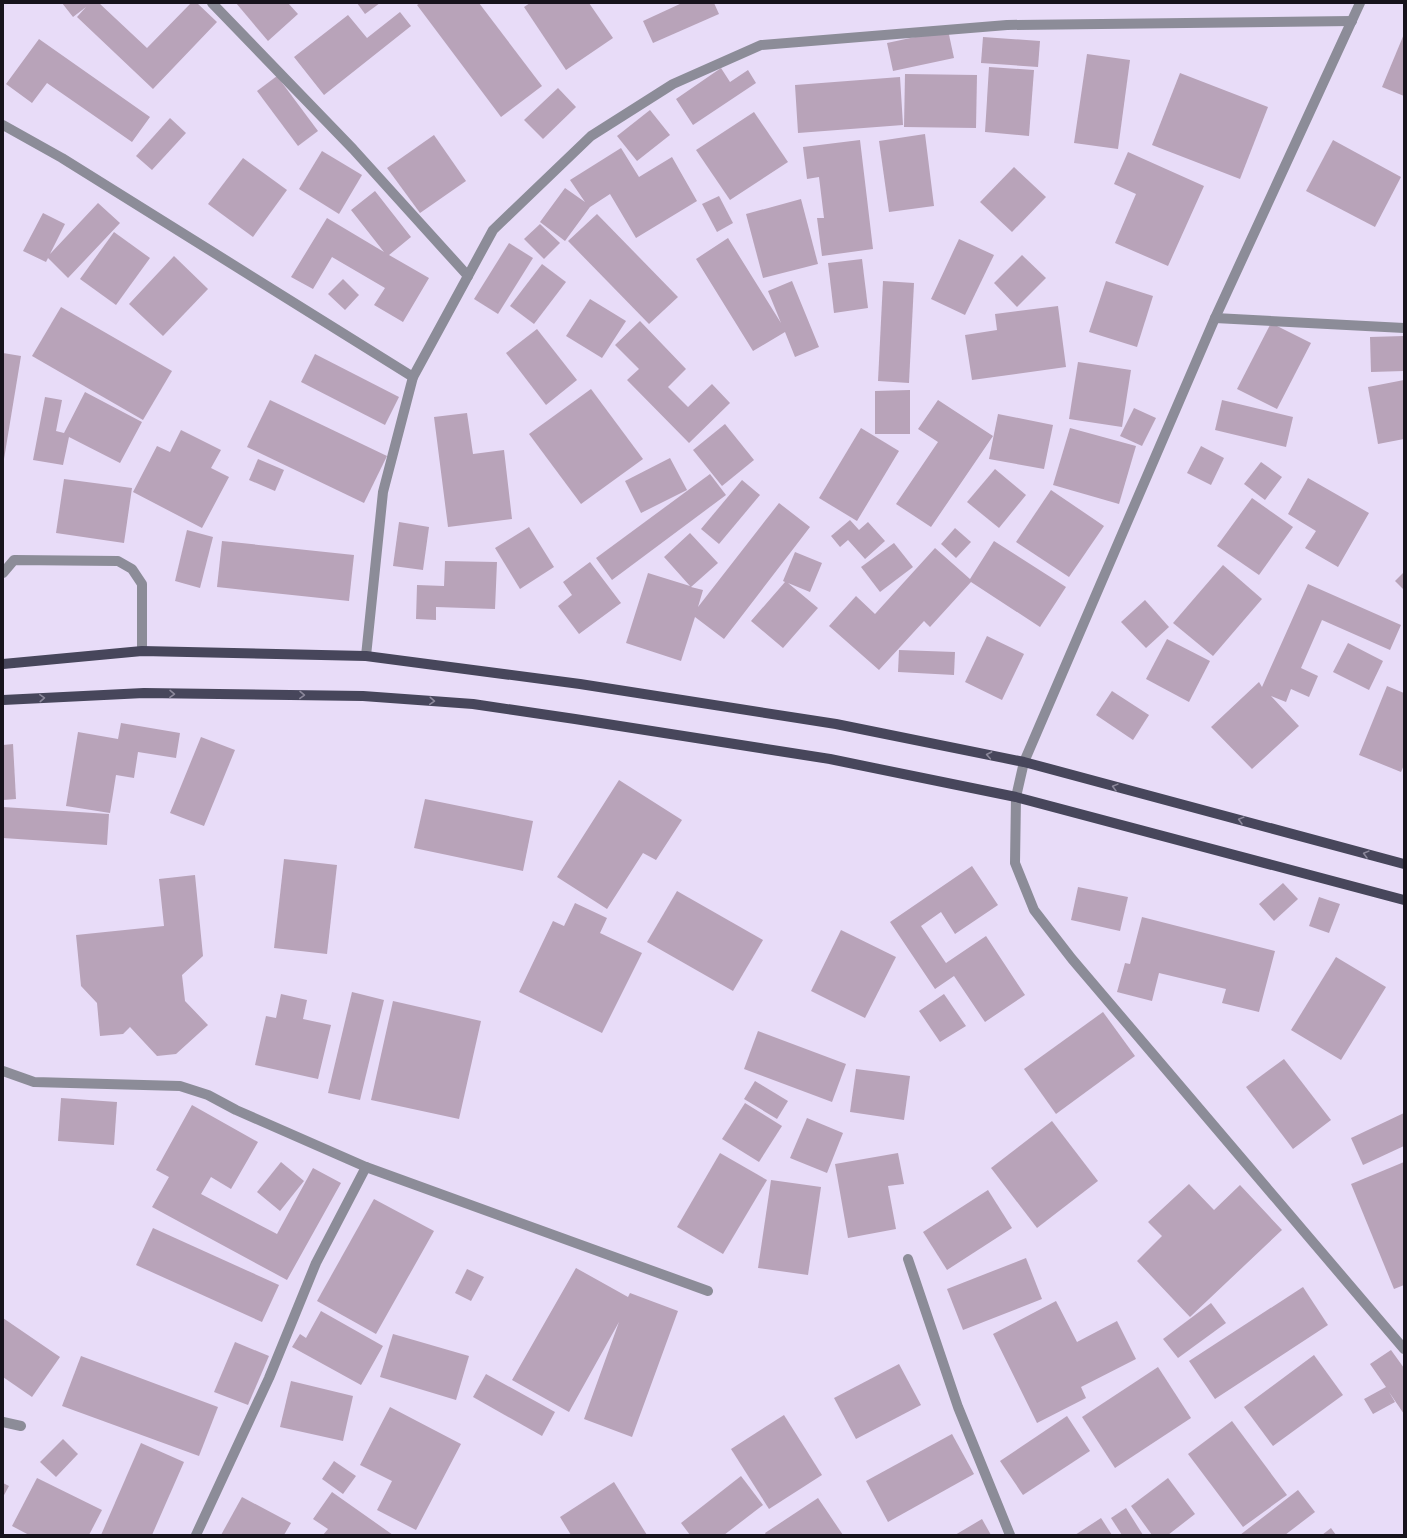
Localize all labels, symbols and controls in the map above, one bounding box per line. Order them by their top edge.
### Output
one-way arrow [169,689,175,698]
one-way arrow [299,691,305,700]
one-way arrow [39,694,45,703]
one-way arrow [429,697,435,706]
one-way arrow [986,752,992,760]
one-way arrow [1112,783,1118,791]
one-way arrow [1238,816,1245,825]
one-way arrow [1363,850,1370,859]

